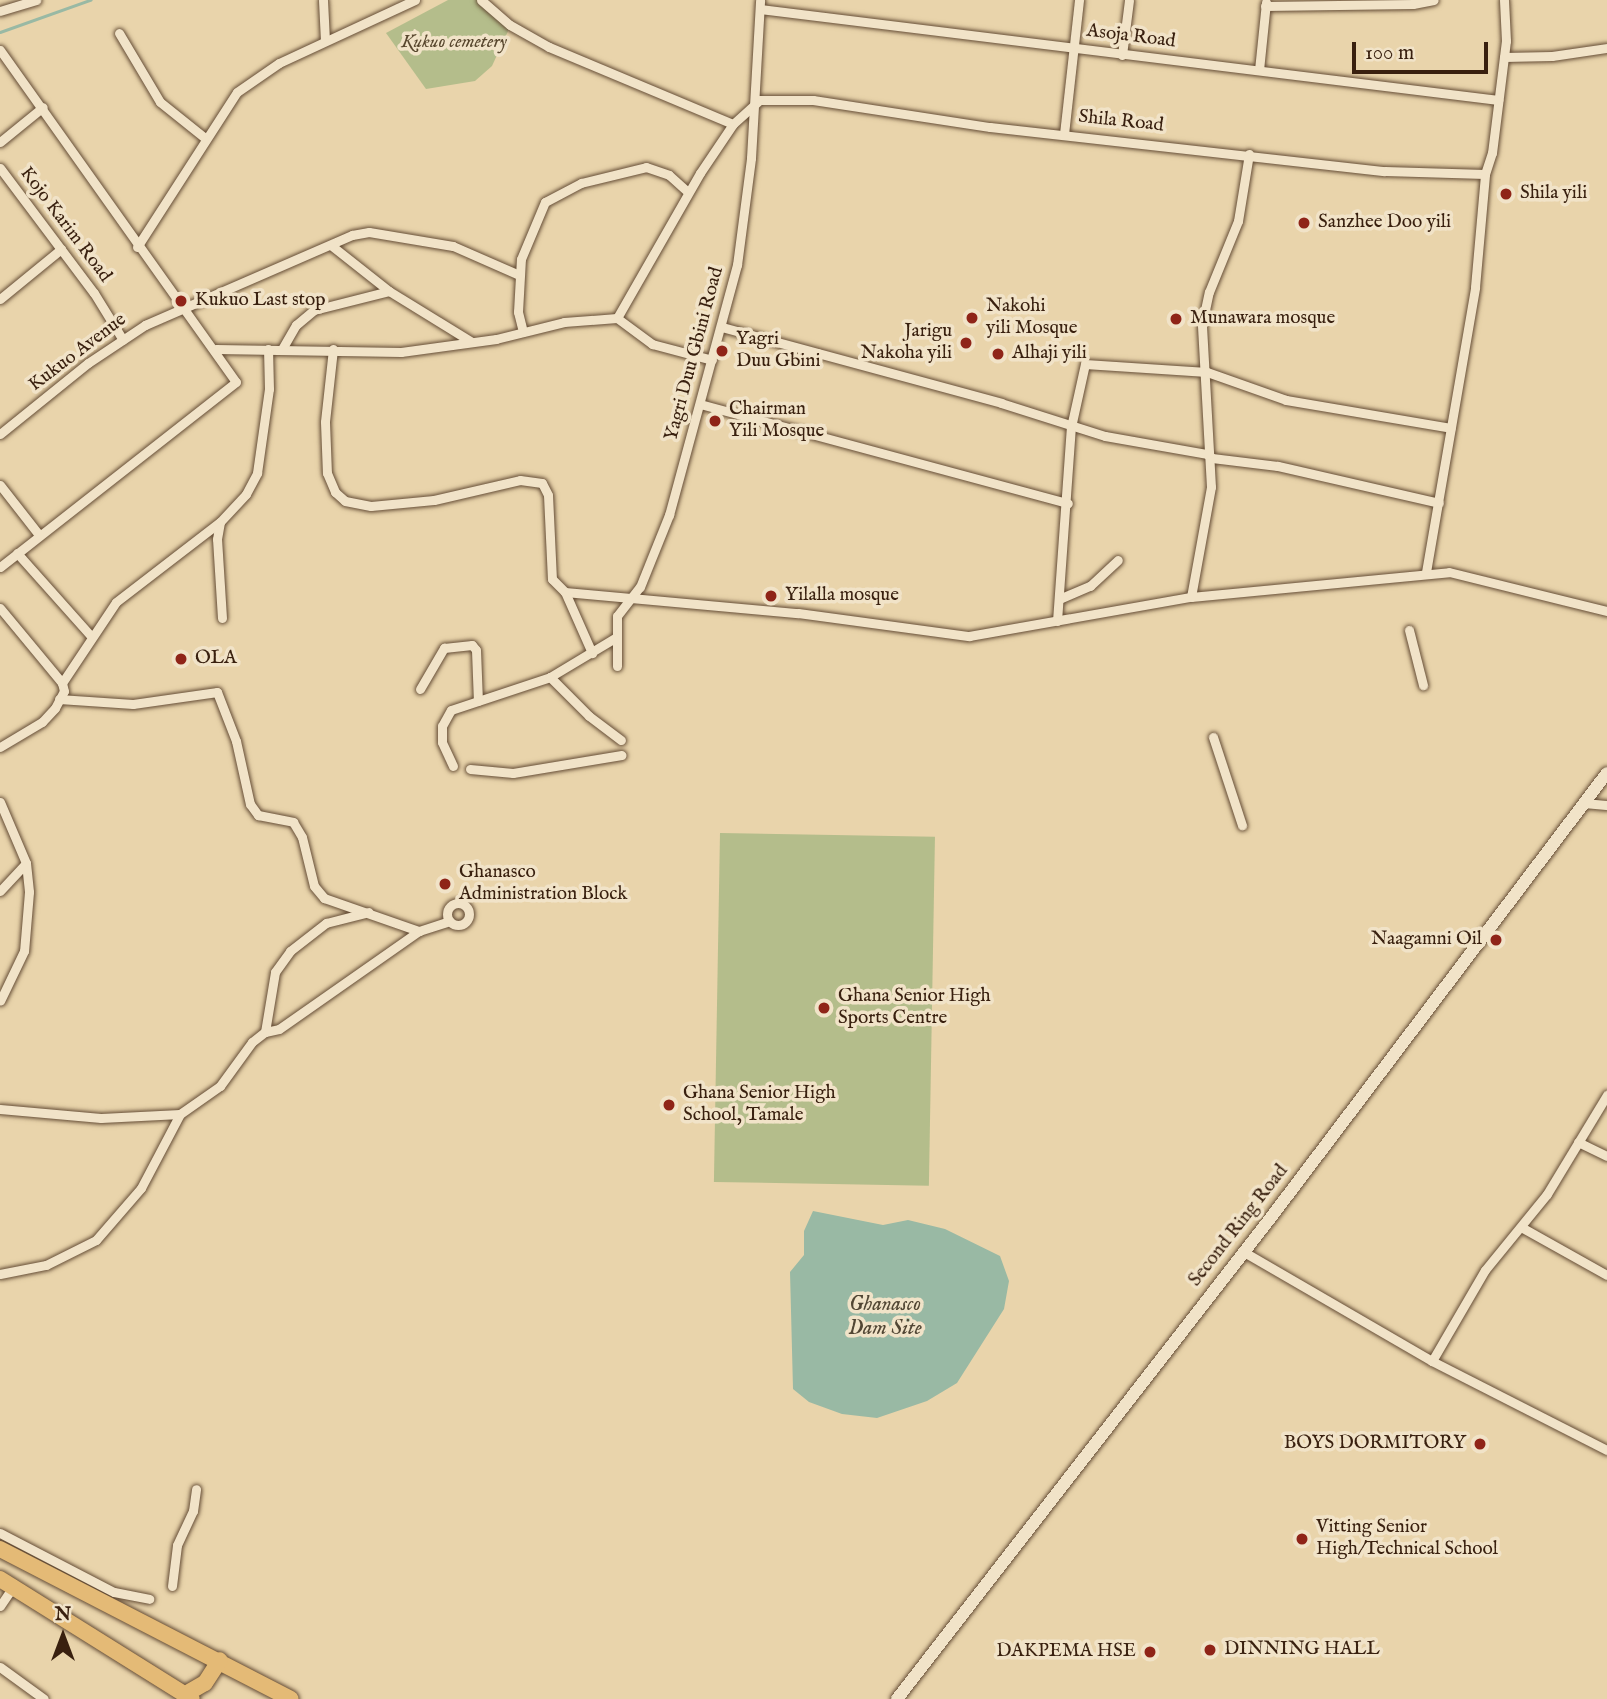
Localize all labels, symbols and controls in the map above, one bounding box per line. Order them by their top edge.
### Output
street label: Asoja Road [1085,20,1177,54]
scale bar [1355,28,1492,72]
park label: Kukuo cemetery [401,32,507,54]
text: 100 m [1365,40,1414,67]
street label: Shila Road [1077,106,1165,138]
street label: Kojo Karim Road [14,163,116,287]
place label: Shila yili [1520,183,1587,205]
marker: Shila yili [1498,186,1514,202]
place label: Sanzhee Doo yili [1318,212,1451,234]
marker: Sanzhee Doo yili [1296,215,1312,231]
street label: Yagri Duu Gbini Road [661,265,729,443]
place label: Kukuo Last stop [195,290,326,312]
marker: Kukuo Last stop [173,293,189,309]
place label: Nakohi yili Mosque [986,296,1077,340]
place label: Munawara mosque [1190,308,1335,330]
street label: Kukuo Avenue [25,309,131,397]
marker: Nakohi yili Mosque [964,310,980,326]
marker: Munawara mosque [1168,311,1184,327]
place label: Jarigu Nakoha yili [861,321,952,365]
place label: Yagri Duu Gbini [736,329,821,373]
marker: Jarigu Nakoha yili [958,335,974,351]
marker: Yagri Duu Gbini [714,343,730,359]
place label: Alhaji yili [1012,343,1087,365]
marker: Alhaji yili [990,346,1006,362]
place label: Chairman Yili Mosque [729,399,824,443]
marker: Chairman Yili Mosque [707,413,723,429]
place label: Yilalla mosque [785,585,899,607]
marker: Yilalla mosque [763,588,779,604]
place label: OLA [195,648,237,670]
marker: OLA [173,651,189,667]
place label: Ghanasco Administration Block [459,862,628,906]
marker: Ghanasco Administration Block [437,876,453,892]
place label: Naagamni Oil [1371,929,1482,951]
marker: Naagamni Oil [1488,932,1504,948]
place label: Ghana Senior High Sports Centre [838,986,991,1030]
marker: Ghana Senior High Sports Centre [816,1000,832,1016]
place label: Ghana Senior High School, Tamale [683,1083,836,1127]
marker: Ghana Senior High School, Tamale [661,1097,677,1113]
street label: Second Ring Road [1184,1161,1294,1291]
water label: Ghanasco Dam Site [848,1292,922,1342]
place label: BOYS DORMITORY [1284,1433,1466,1455]
marker: BOYS DORMITORY [1472,1436,1488,1452]
place label: Vitting Senior High/Technical School [1316,1517,1498,1561]
marker: Vitting Senior High/Technical School [1294,1531,1310,1547]
north arrow [28,1601,98,1671]
text: N [55,1603,71,1627]
place label: DINNING HALL [1224,1639,1380,1661]
place label: DAKPEMA HSE [996,1641,1136,1663]
marker: DINNING HALL [1202,1642,1218,1658]
marker: DAKPEMA HSE [1142,1644,1158,1660]

